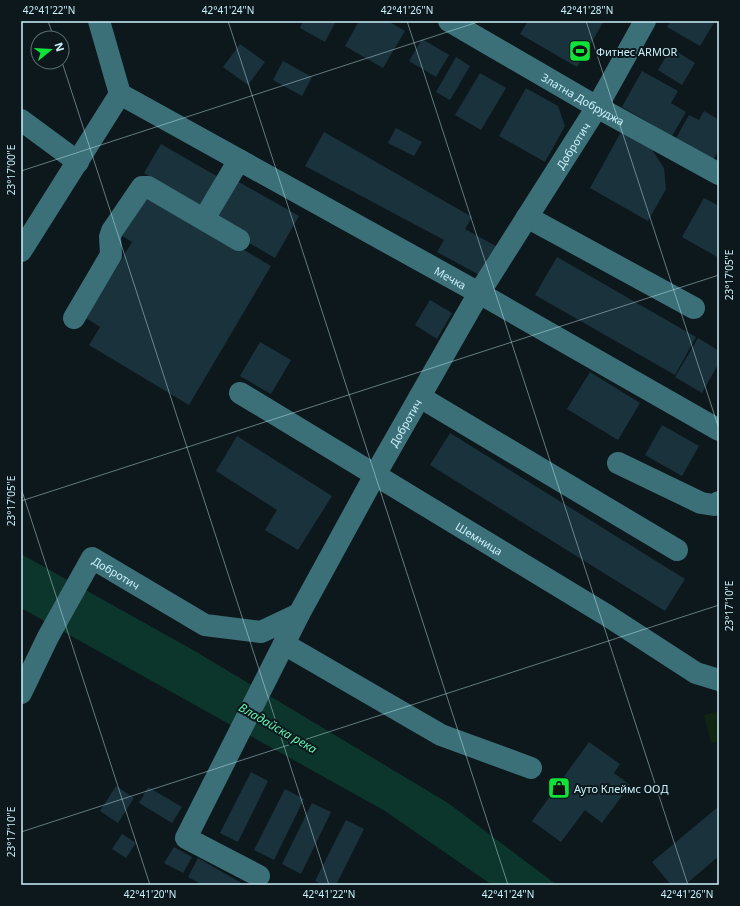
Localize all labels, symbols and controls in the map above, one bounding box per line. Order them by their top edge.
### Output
text: 42°41'22"N [23,3,75,17]
text: 42°41'24"N [202,3,254,17]
text: 42°41'26"N [381,3,433,17]
text: 42°41'28"N [561,3,613,17]
north arrow [30,30,70,70]
sports icon: Фитнес ARMOR [567,38,593,64]
text: N [51,40,69,53]
place label: Фитнес ARMOR [596,44,677,59]
street label: Златна Добруджа [539,69,627,128]
street label: Добротич [552,119,593,172]
text: 23°17'00"E [4,145,18,195]
text: 23°17'05"E [722,250,736,300]
street label: Мечка [432,262,469,292]
street label: Добротич [385,396,425,449]
text: 23°17'05"E [4,476,18,526]
street label: Шемница [453,518,506,558]
street label: Добротич [90,553,143,592]
text: 23°17'10"E [722,581,736,631]
water label: Владайска река [236,699,320,757]
shop icon: Ауто Клеймс ООД [546,775,572,801]
place label: Ауто Клеймс ООД [574,781,668,796]
text: 23°17'10"E [4,807,18,857]
text: 42°41'20"N [124,887,176,901]
text: 42°41'22"N [303,887,355,901]
text: 42°41'24"N [482,887,534,901]
text: 42°41'26"N [661,887,713,901]

